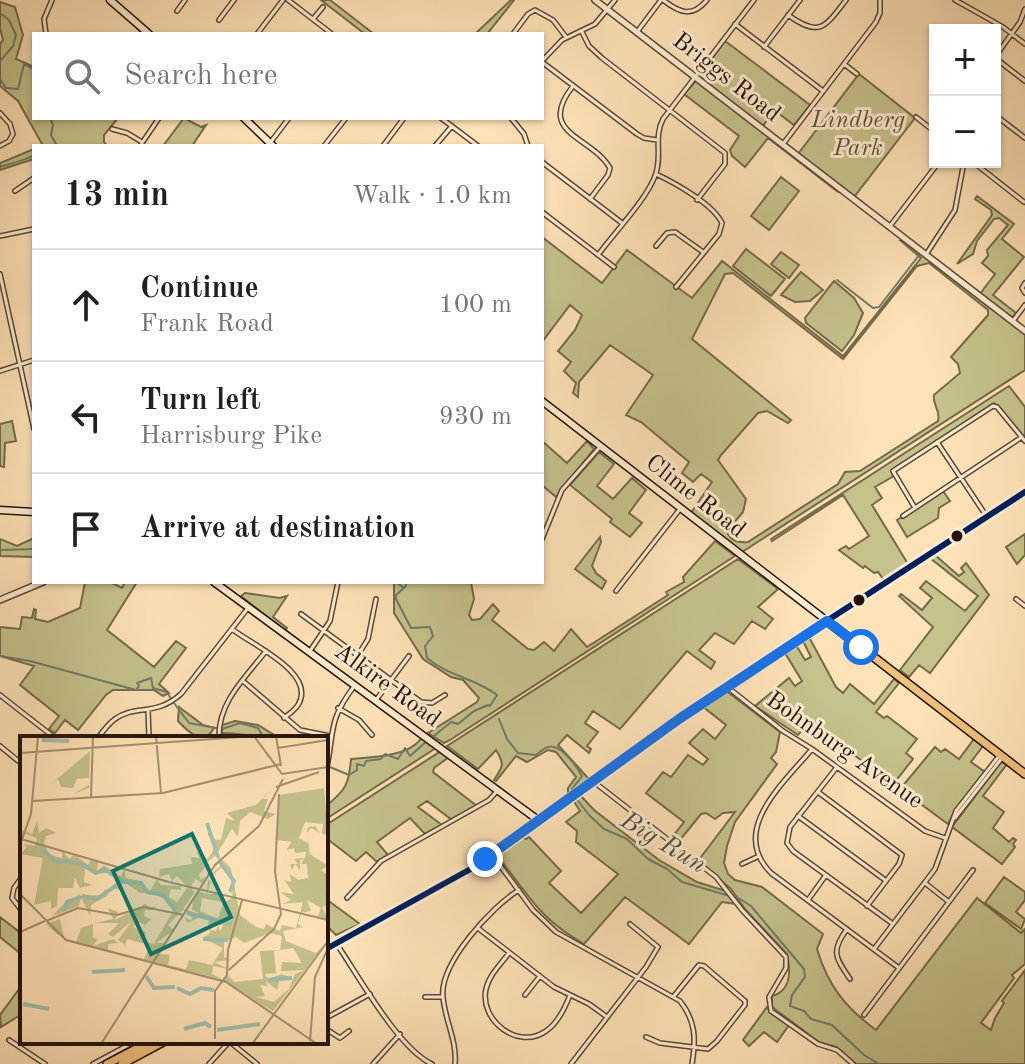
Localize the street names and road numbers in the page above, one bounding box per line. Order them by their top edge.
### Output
street label: Briggs Road [668,29,784,127]
street label: Clime Road [641,451,749,543]
street label: Alkire Road [329,640,445,732]
street label: Bohnburg Avenue [761,688,927,814]

